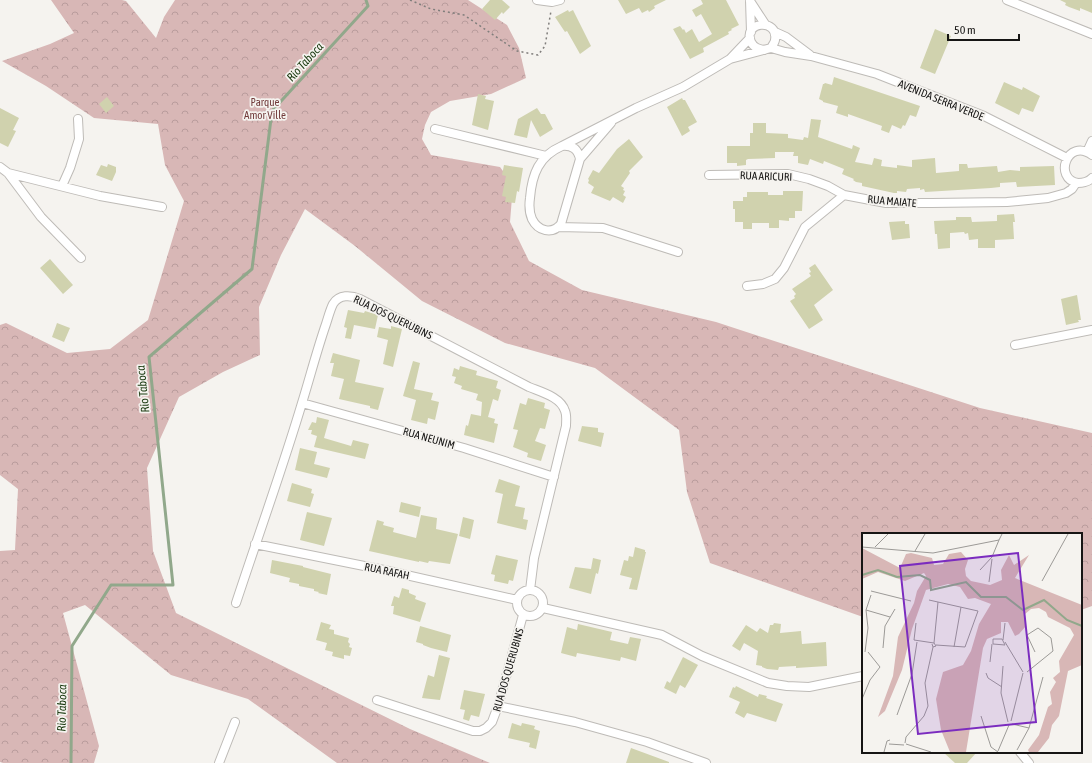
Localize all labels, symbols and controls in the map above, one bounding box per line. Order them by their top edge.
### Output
scale bar [948,16,1019,42]
text: 50 m [954,23,976,37]
water label: Rio Taboca [284,39,326,84]
street label: AVENIDA SERRA VERDE [896,77,986,123]
park label: Parque Amor Ville [244,96,286,121]
street label: RUA ARICURI [740,169,792,183]
street label: RUA MAIATE [867,193,917,209]
street label: RUA DOS QUERUBINS [352,293,435,341]
water label: Rio Taboca [134,364,152,413]
street label: RUA NEUNIM [402,425,456,451]
inset map [862,533,1082,753]
street label: RUA RAFAH [363,560,411,582]
street label: RUA DOS QUERUBINS [490,627,526,713]
water label: Rio Taboca [55,684,69,732]

